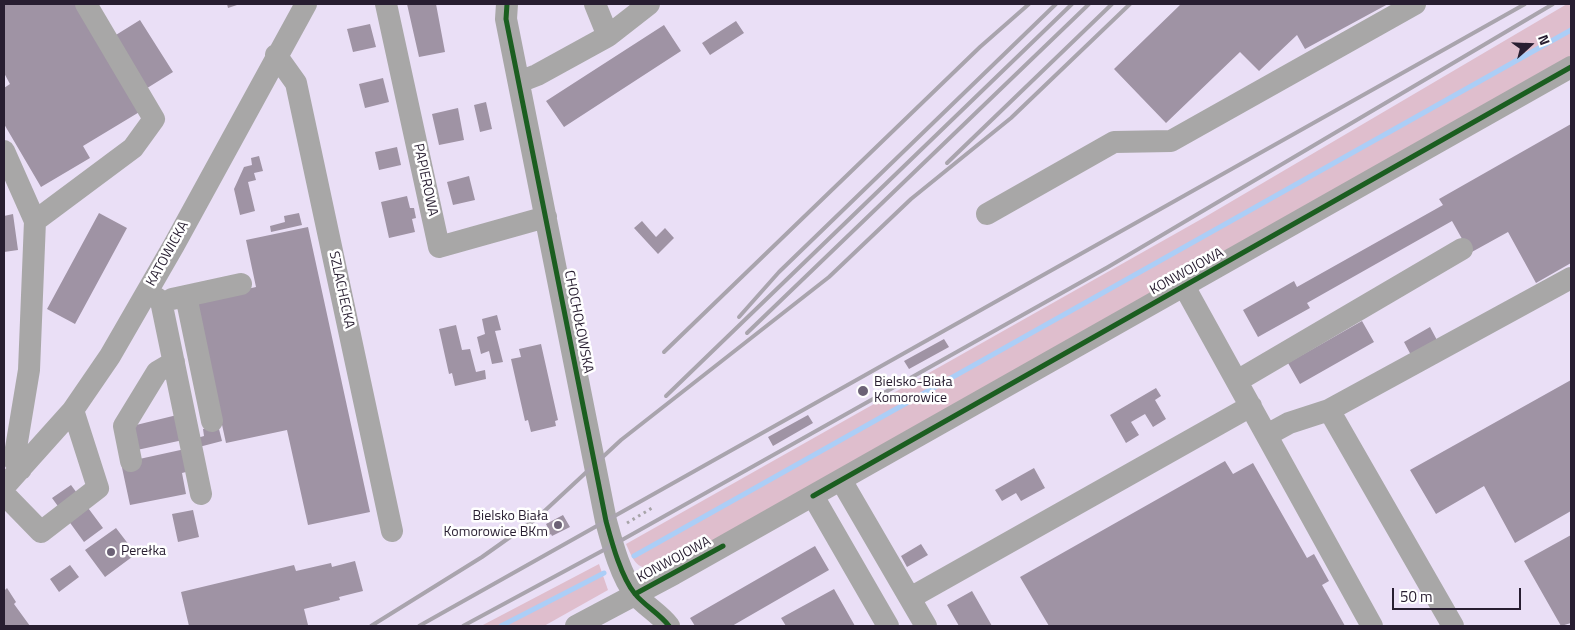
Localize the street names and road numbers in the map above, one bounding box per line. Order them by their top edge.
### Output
street label: PAPIEROWA [409,142,441,218]
street label: KATOWICKA [143,219,193,289]
street label: KONWOJOWA [1147,245,1227,299]
street label: SZLACHECKA [325,250,357,330]
street label: CHOCHOŁOWSKA [560,269,596,375]
street label: KONWOJOWA [634,533,714,587]

